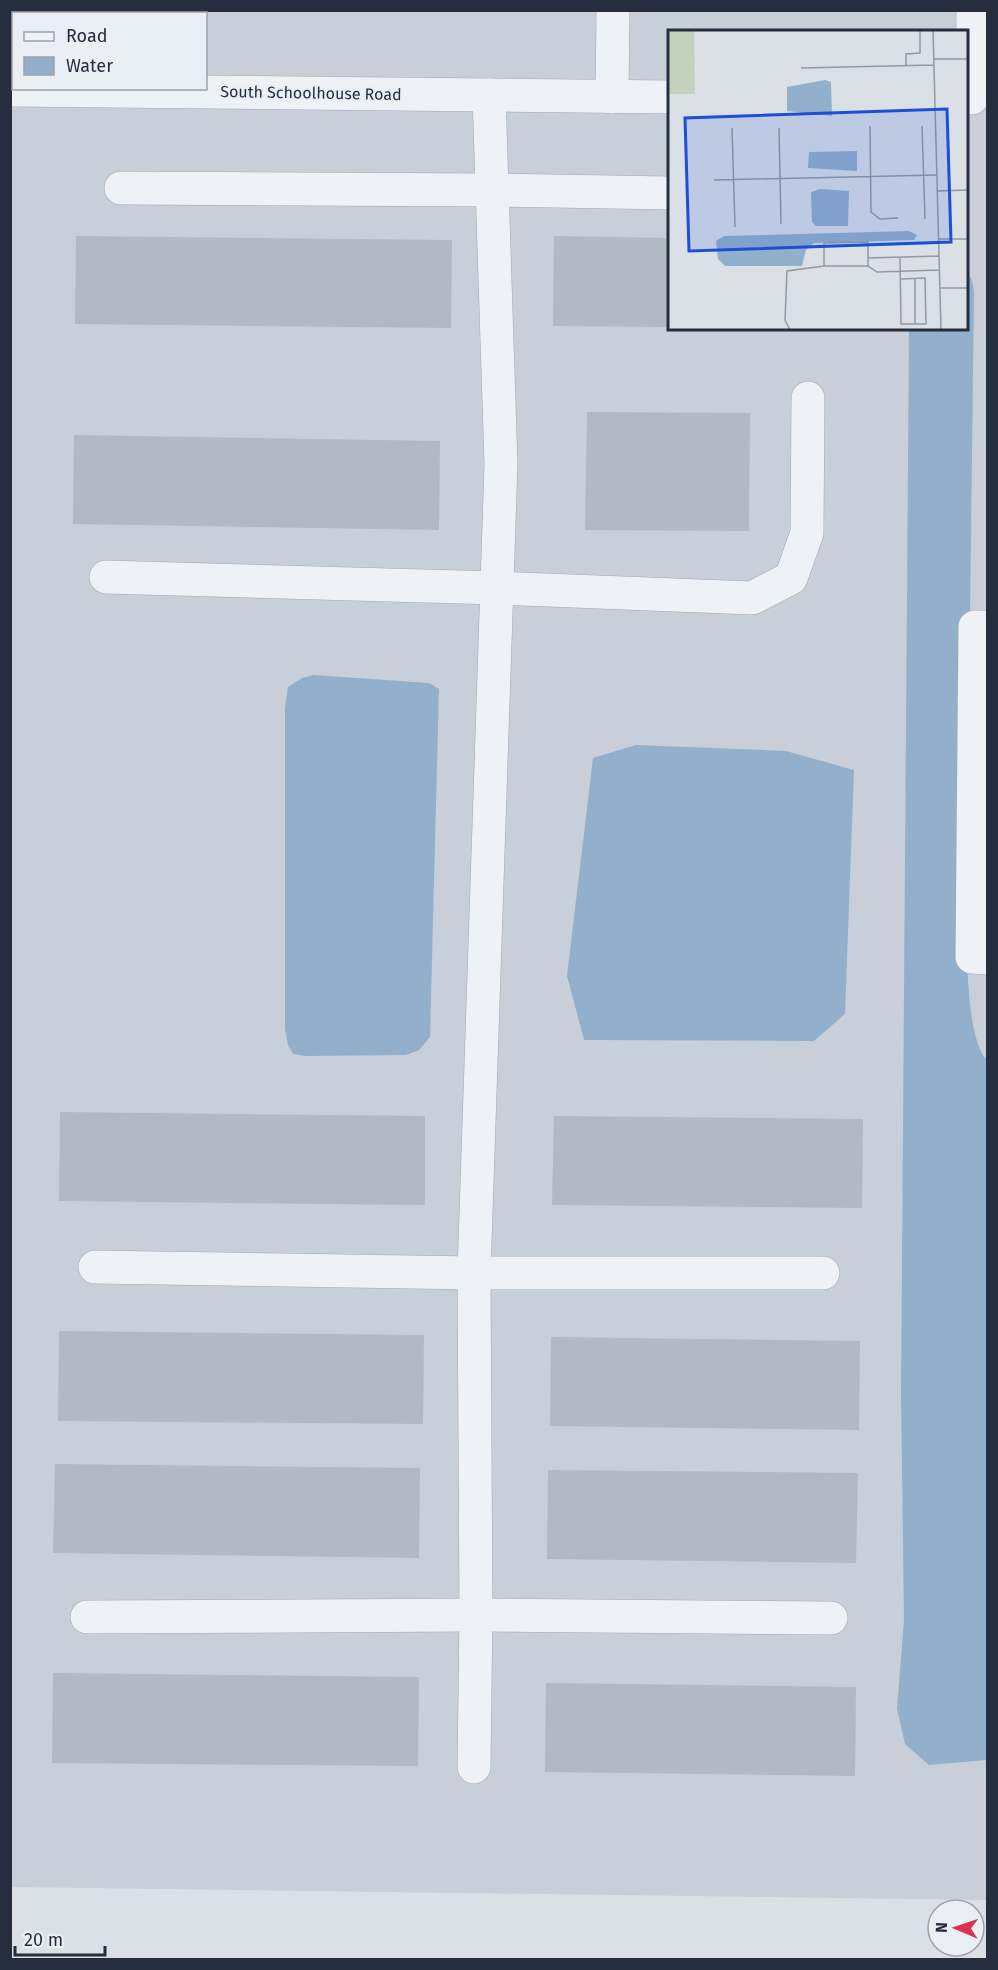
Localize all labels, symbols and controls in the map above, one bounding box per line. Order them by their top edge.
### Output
legend [12,12,207,90]
text: Road [66,25,108,47]
inset map [668,30,968,330]
text: Water [66,55,113,77]
street label: South Schoolhouse Road [220,82,402,104]
north arrow [926,1898,986,1958]
scale bar [15,1919,105,1957]
text: N [932,1922,951,1933]
text: 20 m [24,1929,63,1951]

